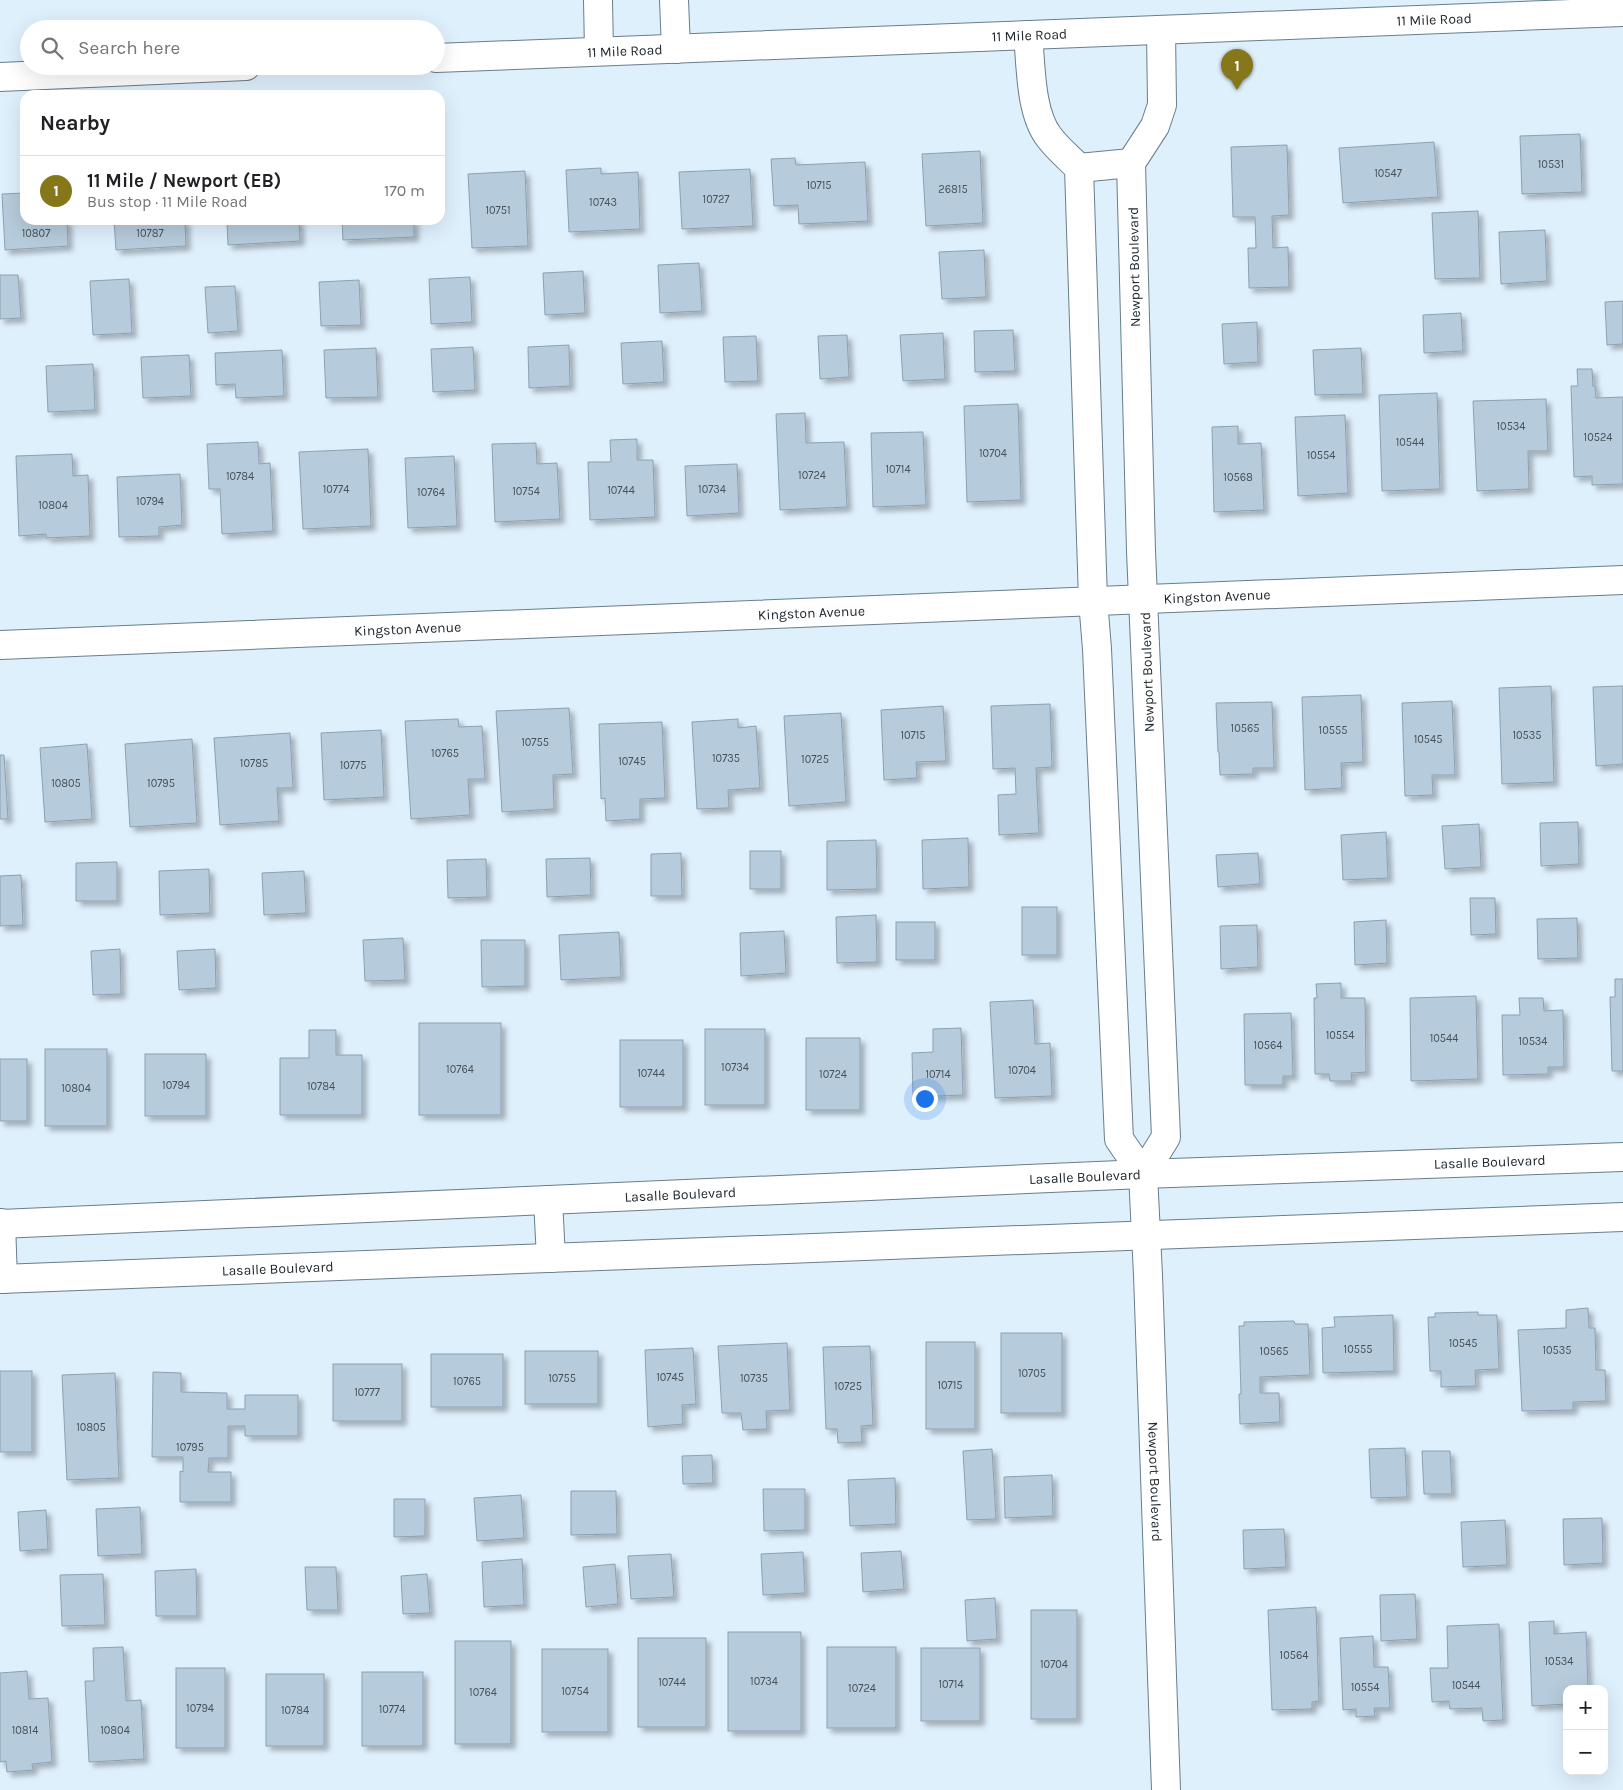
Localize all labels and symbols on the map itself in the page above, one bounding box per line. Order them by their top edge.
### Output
street label: 11 Mile Road [1396,10,1472,30]
street label: 11 Mile Road [992,26,1068,45]
street label: 11 Mile Road [587,41,663,61]
pin: 1 [1221,49,1253,90]
house number: 10531 [1538,158,1564,171]
house number: 10547 [1374,167,1402,180]
house number: 10715 [806,179,832,192]
house number: 26815 [938,183,968,196]
house number: 10727 [703,193,729,206]
house number: 10743 [589,196,617,209]
house number: 10751 [485,204,511,217]
street label: Newport Boulevard [1125,207,1144,327]
house number: 10807 [22,227,50,240]
house number: 10787 [136,227,164,240]
house number: 10534 [1496,420,1526,433]
house number: 10524 [1584,431,1612,444]
house number: 10544 [1396,436,1424,449]
house number: 10704 [979,447,1007,460]
house number: 10554 [1307,449,1335,462]
house number: 10714 [885,463,911,476]
house number: 10724 [798,469,826,482]
house number: 10784 [226,470,254,483]
house number: 10568 [1223,471,1253,484]
house number: 10774 [323,483,349,496]
house number: 10734 [698,483,726,496]
house number: 10744 [607,484,635,497]
house number: 10754 [512,485,540,498]
house number: 10764 [417,486,445,499]
house number: 10794 [136,495,164,508]
house number: 10804 [38,499,68,512]
street label: Kingston Avenue [1163,586,1271,607]
street label: Kingston Avenue [757,602,865,624]
street label: Newport Boulevard [1137,612,1158,732]
street label: Kingston Avenue [354,619,462,640]
house number: 10565 [1231,722,1259,735]
house number: 10555 [1319,724,1347,737]
house number: 10715 [900,729,926,742]
house number: 10535 [1512,729,1542,742]
house number: 10545 [1414,733,1442,746]
house number: 10755 [521,736,549,749]
house number: 10765 [431,747,459,760]
house number: 10735 [712,752,740,765]
house number: 10725 [801,753,829,766]
house number: 10745 [618,755,646,768]
house number: 10785 [240,757,268,770]
house number: 10775 [340,759,366,772]
house number: 10805 [51,777,81,790]
house number: 10795 [147,777,175,790]
house number: 10554 [1326,1029,1354,1042]
house number: 10544 [1430,1032,1458,1045]
house number: 10534 [1518,1035,1548,1048]
house number: 10564 [1254,1039,1282,1052]
house number: 10734 [721,1061,749,1074]
house number: 10764 [446,1063,474,1076]
house number: 10704 [1008,1064,1036,1077]
house number: 10744 [637,1067,665,1080]
house number: 10724 [819,1068,847,1081]
house number: 10714 [925,1068,951,1081]
house number: 10794 [162,1079,190,1092]
house number: 10784 [307,1080,335,1093]
house number: 10804 [61,1082,91,1095]
your location [912,1086,938,1112]
street label: Lasalle Boulevard [1434,1152,1546,1173]
street label: Lasalle Boulevard [1029,1166,1141,1188]
street label: Lasalle Boulevard [624,1184,737,1206]
street label: Lasalle Boulevard [222,1258,334,1280]
house number: 10545 [1449,1337,1477,1350]
house number: 10555 [1344,1343,1372,1356]
house number: 10535 [1542,1344,1572,1357]
house number: 10565 [1260,1345,1288,1358]
house number: 10705 [1018,1367,1046,1380]
house number: 10745 [656,1371,684,1384]
house number: 10755 [548,1372,576,1385]
house number: 10735 [740,1372,768,1385]
house number: 10765 [453,1375,481,1388]
house number: 10715 [937,1379,963,1392]
house number: 10725 [834,1380,862,1393]
house number: 10777 [354,1386,380,1399]
house number: 10805 [76,1421,106,1434]
street label: Newport Boulevard [1144,1421,1165,1542]
house number: 10795 [176,1441,204,1454]
house number: 10564 [1280,1649,1308,1662]
house number: 10534 [1544,1655,1574,1668]
house number: 10704 [1040,1658,1068,1671]
house number: 10734 [750,1675,778,1688]
house number: 10744 [658,1676,686,1689]
house number: 10714 [938,1678,964,1691]
house number: 10544 [1452,1679,1480,1692]
house number: 10554 [1351,1681,1379,1694]
house number: 10724 [848,1682,876,1695]
house number: 10754 [561,1685,589,1698]
house number: 10764 [469,1686,497,1699]
house number: 10794 [186,1702,214,1715]
house number: 10774 [379,1703,405,1716]
house number: 10784 [281,1704,309,1717]
house number: 10814 [12,1724,38,1737]
house number: 10804 [100,1724,130,1737]

